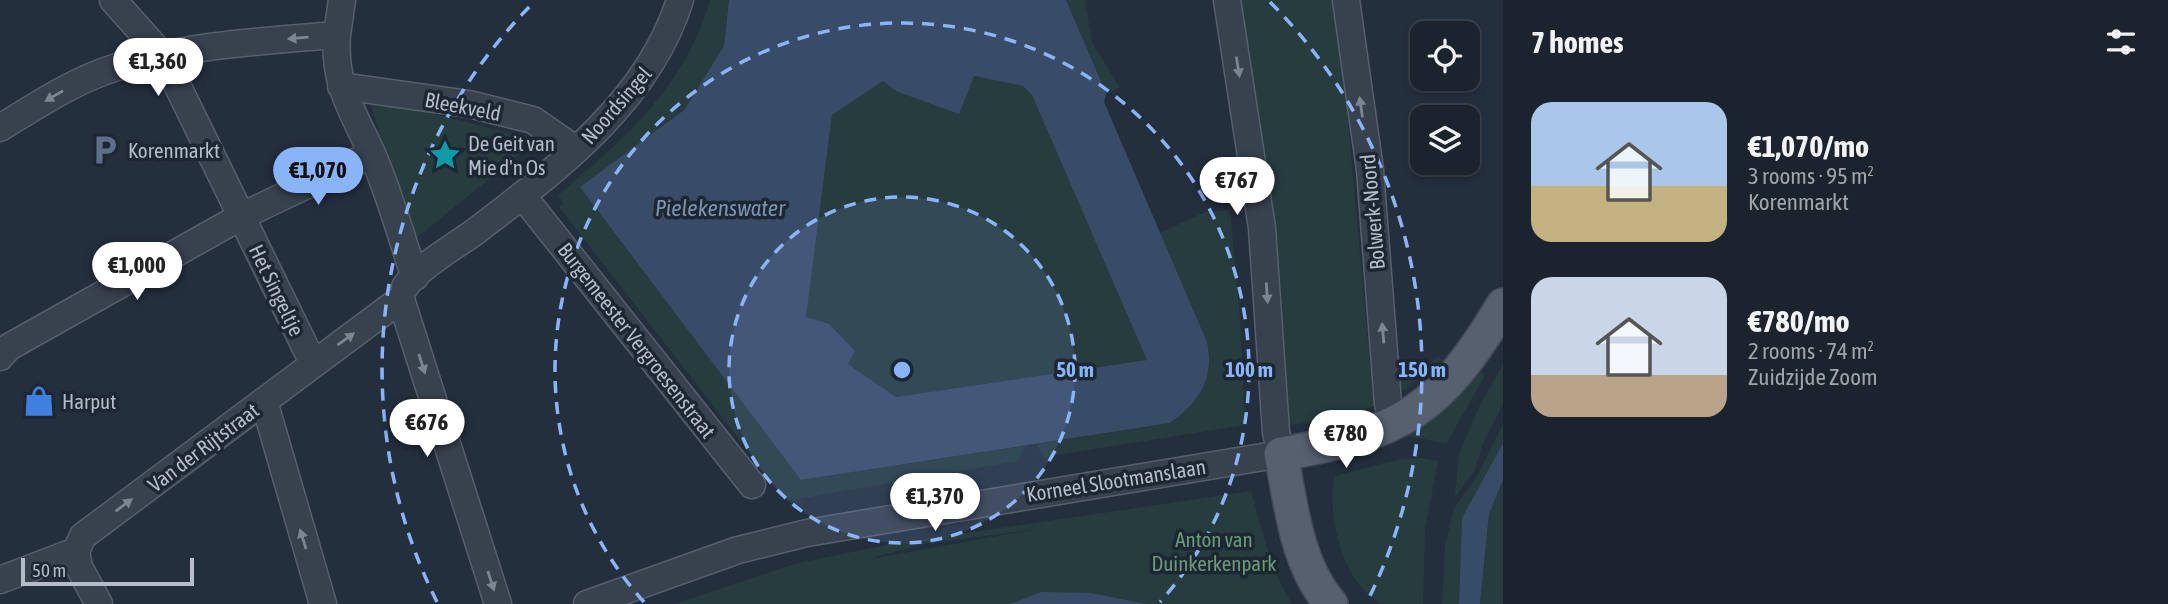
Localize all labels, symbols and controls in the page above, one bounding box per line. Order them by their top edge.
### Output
map controls [1410,21,1480,175]
button: locate [1410,21,1480,91]
icon: filters [2102,23,2140,61]
text: 7 homes [1531,25,1624,59]
one-way arrow [287,33,309,44]
pin: €1,360 [101,38,215,98]
text: €1,360 [129,48,187,74]
one-way arrow [1233,56,1244,78]
street label: Noordsingel [576,61,656,149]
street label: Bleekveld [423,87,503,125]
one-way arrow [44,89,63,102]
one-way arrow [1356,96,1367,118]
button: layers [1410,105,1480,175]
text: €1,070/mo [1748,129,1869,163]
icon: home [1587,130,1671,214]
place label: De Geit van Mie d'n Os [468,131,555,179]
parking icon: Korenmarkt [88,133,122,167]
place label: Korenmarkt [128,138,220,162]
place icon: De Geit van Mie d'n Os [428,138,462,172]
pin: €1,070 [261,148,375,207]
street label: Bolwerk-Noord [1355,153,1389,271]
text: €1,070 [289,157,347,183]
pin: €767 [1196,158,1278,217]
text: 3 rooms · 95 m² [1748,163,1874,189]
text: €767 [1216,167,1258,193]
text: Korenmarkt [1748,189,1849,215]
water label: Pielekenswater [655,195,786,221]
street label: Burgemeester Vergroesenstraat [553,238,721,442]
street label: Het Singeltje [245,240,309,340]
pin: €1,000 [80,243,194,302]
text: €1,000 [108,252,166,278]
one-way arrow [1261,282,1272,304]
text: €780/mo [1748,304,1850,338]
icon: home [1587,305,1671,389]
one-way arrow [1377,322,1388,344]
one-way arrow [336,332,354,347]
text: 2 rooms · 74 m² [1748,338,1874,364]
one-way arrow [417,354,428,375]
text: 50 m [1056,357,1094,381]
text: 100 m [1225,357,1273,381]
text: 150 m [1398,357,1446,381]
centre of rings [890,358,914,382]
text: Zuidzijde Zoom [1748,364,1878,390]
shop icon: Harput [22,384,56,418]
place label: Harput [62,389,116,413]
street label: Van der Rijtstraat [143,398,263,496]
pin: €676 [386,400,468,459]
text: €676 [406,409,448,435]
pin: €780 [1305,410,1387,470]
text: €780 [1325,420,1367,446]
street label: Korneel Slootmanslaan [1025,454,1207,506]
pin: €1,370 [878,474,992,533]
text: €1,370 [906,483,964,509]
one-way arrow [115,498,133,512]
park label: Anton van Duinkerkenpark [1151,527,1277,575]
one-way arrow [297,528,308,549]
scale bar [21,555,194,587]
text: 50 m [32,559,66,581]
one-way arrow [486,570,497,591]

